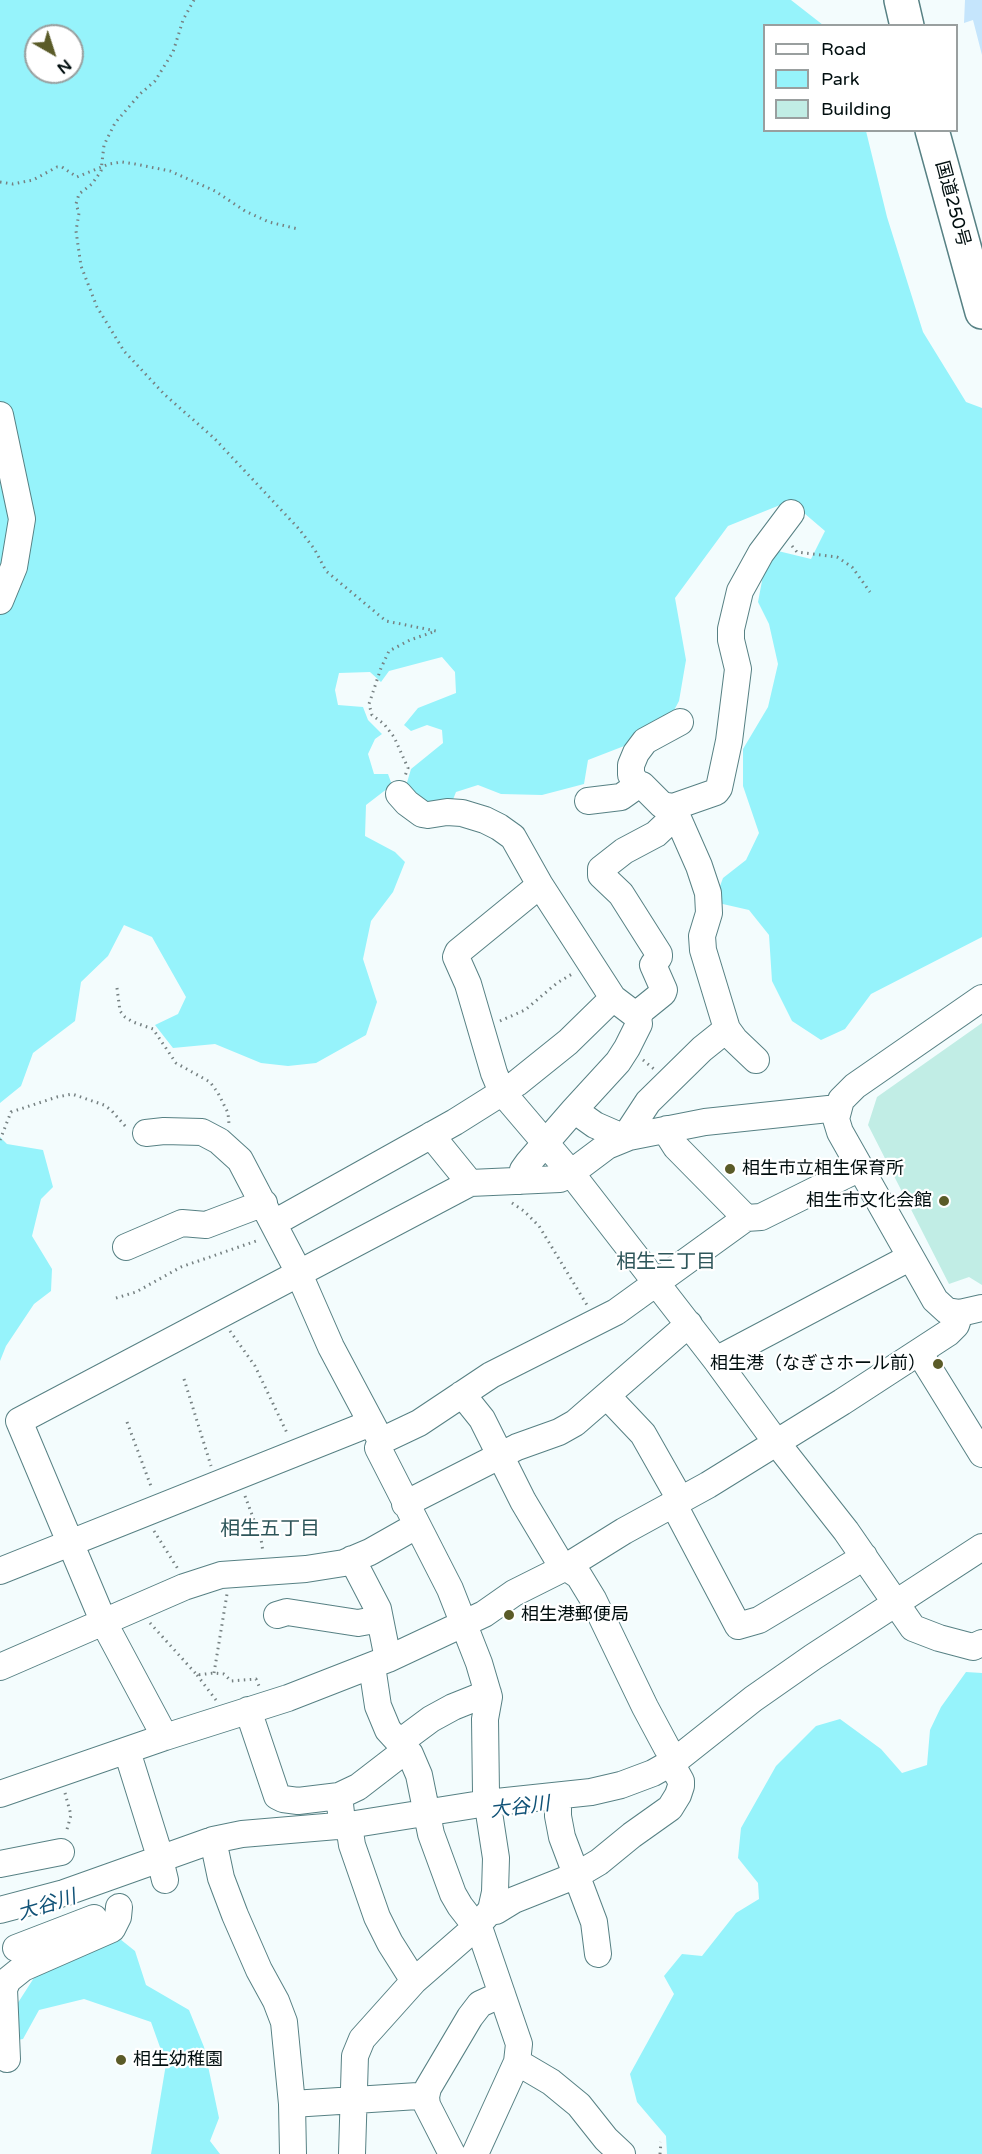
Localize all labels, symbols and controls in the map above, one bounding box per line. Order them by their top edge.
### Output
north arrow [24,24,84,84]
legend [763,24,958,132]
text: Road [821,38,866,60]
text: N [53,55,75,78]
text: Park [821,68,859,90]
text: Building [821,98,891,120]
street label: 国道250号 [930,159,974,249]
place label: 相生市立相生保育所 [742,1158,904,1180]
marker: 相生市立相生保育所 [723,1162,737,1176]
place label: 相生市文化会館 [806,1190,932,1212]
marker: 相生市文化会館 [937,1194,951,1208]
district label: 相生三丁目 [616,1251,716,1275]
place label: 相生港（なぎさホール前） [710,1353,926,1375]
marker: 相生港（なぎさホール前） [931,1357,945,1371]
district label: 相生五丁目 [220,1518,320,1542]
place label: 相生港郵便局 [521,1604,629,1626]
marker: 相生港郵便局 [502,1608,516,1622]
water label: 大谷川 [489,1792,551,1824]
water label: 大谷川 [15,1886,79,1926]
place label: 相生幼稚園 [133,2049,223,2071]
marker: 相生幼稚園 [114,2053,128,2067]

